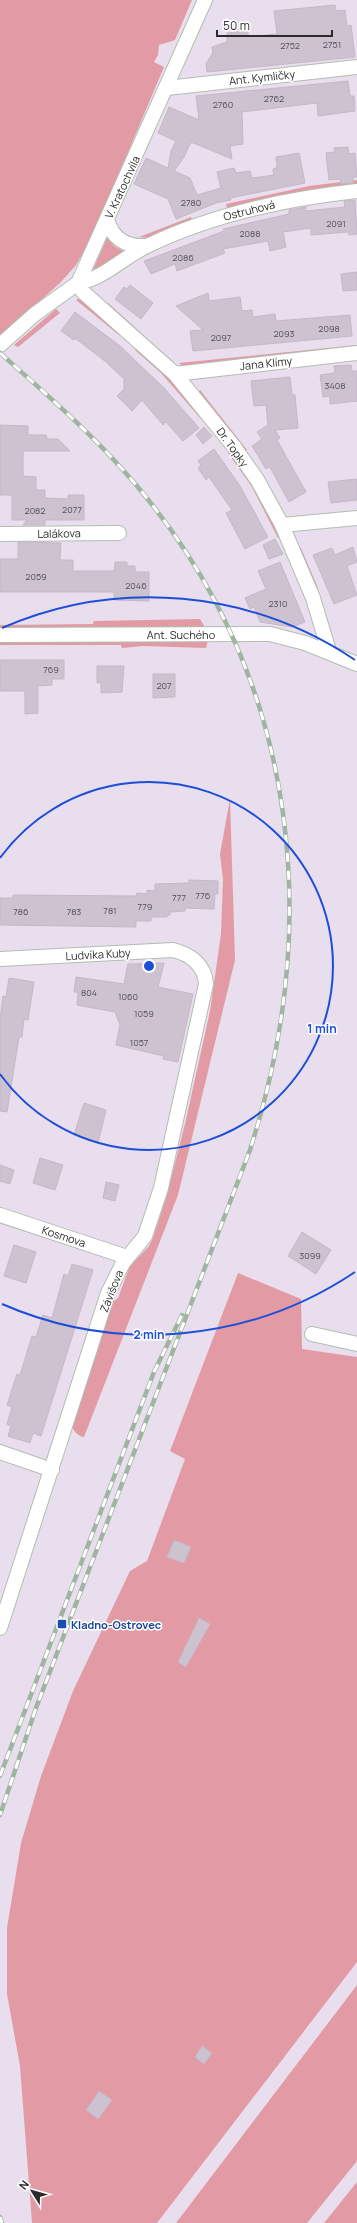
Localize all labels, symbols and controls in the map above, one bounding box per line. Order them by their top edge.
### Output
scale bar [217,12,332,38]
text: 50 m [223,17,250,34]
house number: 2751 [323,38,341,51]
house number: 2752 [280,39,300,52]
street label: Ant. Kymličky [228,66,296,88]
house number: 2762 [264,92,284,105]
house number: 2760 [213,98,233,111]
street label: V. Kratochvíla [101,153,143,221]
house number: 2780 [181,196,201,209]
street label: Ostruhová [222,196,276,224]
house number: 2091 [326,217,346,230]
house number: 2088 [239,227,261,240]
house number: 2086 [172,251,194,264]
house number: 2098 [318,322,340,335]
house number: 2093 [273,327,295,340]
house number: 2097 [211,331,232,344]
street label: Jana Klímy [239,353,293,373]
house number: 3408 [325,379,346,392]
street label: Dr. Topky [214,424,253,470]
house number: 2077 [62,503,82,516]
house number: 2082 [25,504,45,517]
street label: Lalákova [37,525,81,541]
house number: 2059 [25,570,47,583]
house number: 2046 [125,579,147,592]
house number: 2310 [268,597,288,610]
street label: Ant. Suchého [147,627,216,642]
house number: 769 [43,663,59,676]
house number: 207 [156,679,172,692]
house number: 776 [196,889,211,902]
house number: 777 [172,891,186,904]
house number: 779 [138,900,152,913]
house number: 781 [103,904,117,917]
house number: 786 [13,905,29,918]
house number: 783 [67,905,81,918]
street label: Ludvíka Kuby [65,945,131,963]
centre of rings [142,959,156,973]
house number: 804 [81,986,97,999]
house number: 1060 [118,990,138,1003]
house number: 1059 [134,1007,154,1020]
text: 1 min [307,1020,337,1037]
house number: 1057 [130,1036,149,1049]
street label: Kosmova [40,1222,88,1250]
house number: 3099 [299,1249,321,1262]
street label: Závišova [96,1268,126,1314]
text: 2 min [133,1326,165,1343]
place label: Kladno-Ostrovec [71,1617,161,1632]
marker: Kladno-Ostrovec [56,1618,68,1630]
north arrow [12,2171,52,2211]
text: N [15,2177,32,2192]

